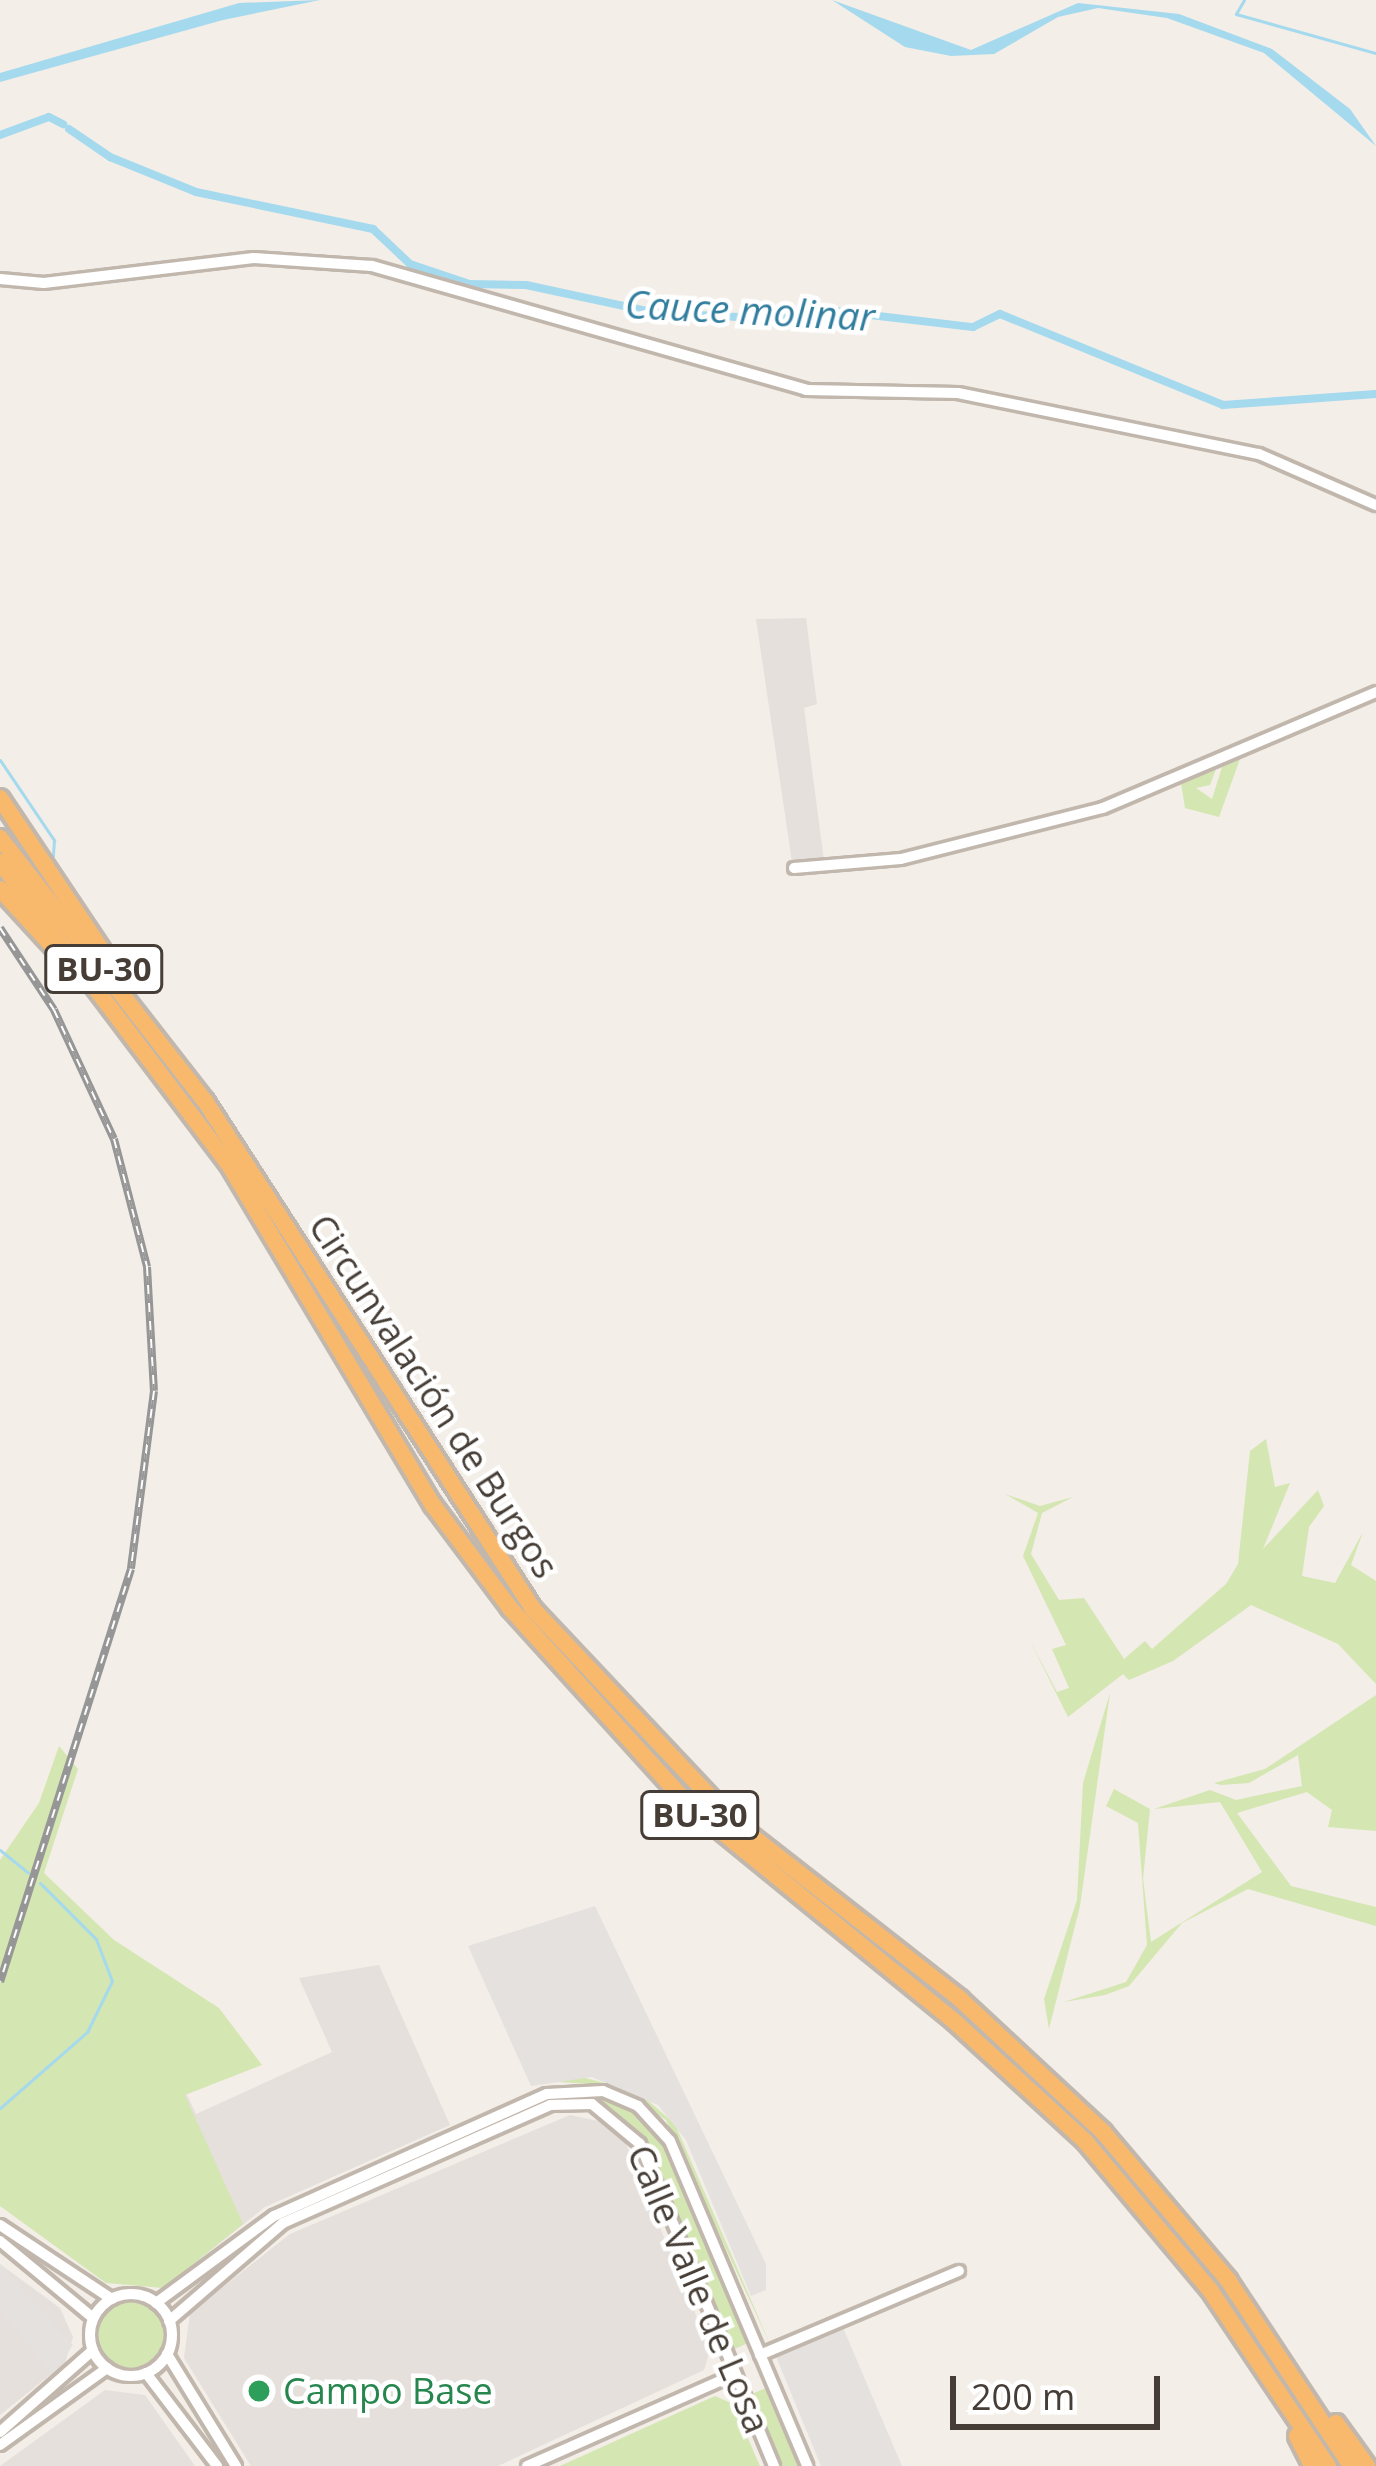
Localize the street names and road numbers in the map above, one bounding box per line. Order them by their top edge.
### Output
road number: BU-30 [44,942,164,996]
street label: Circunvalación de Burgos [300,1206,568,1586]
road number: BU-30 [640,1788,760,1842]
street label: Calle Valle de Losa [619,2138,779,2440]

